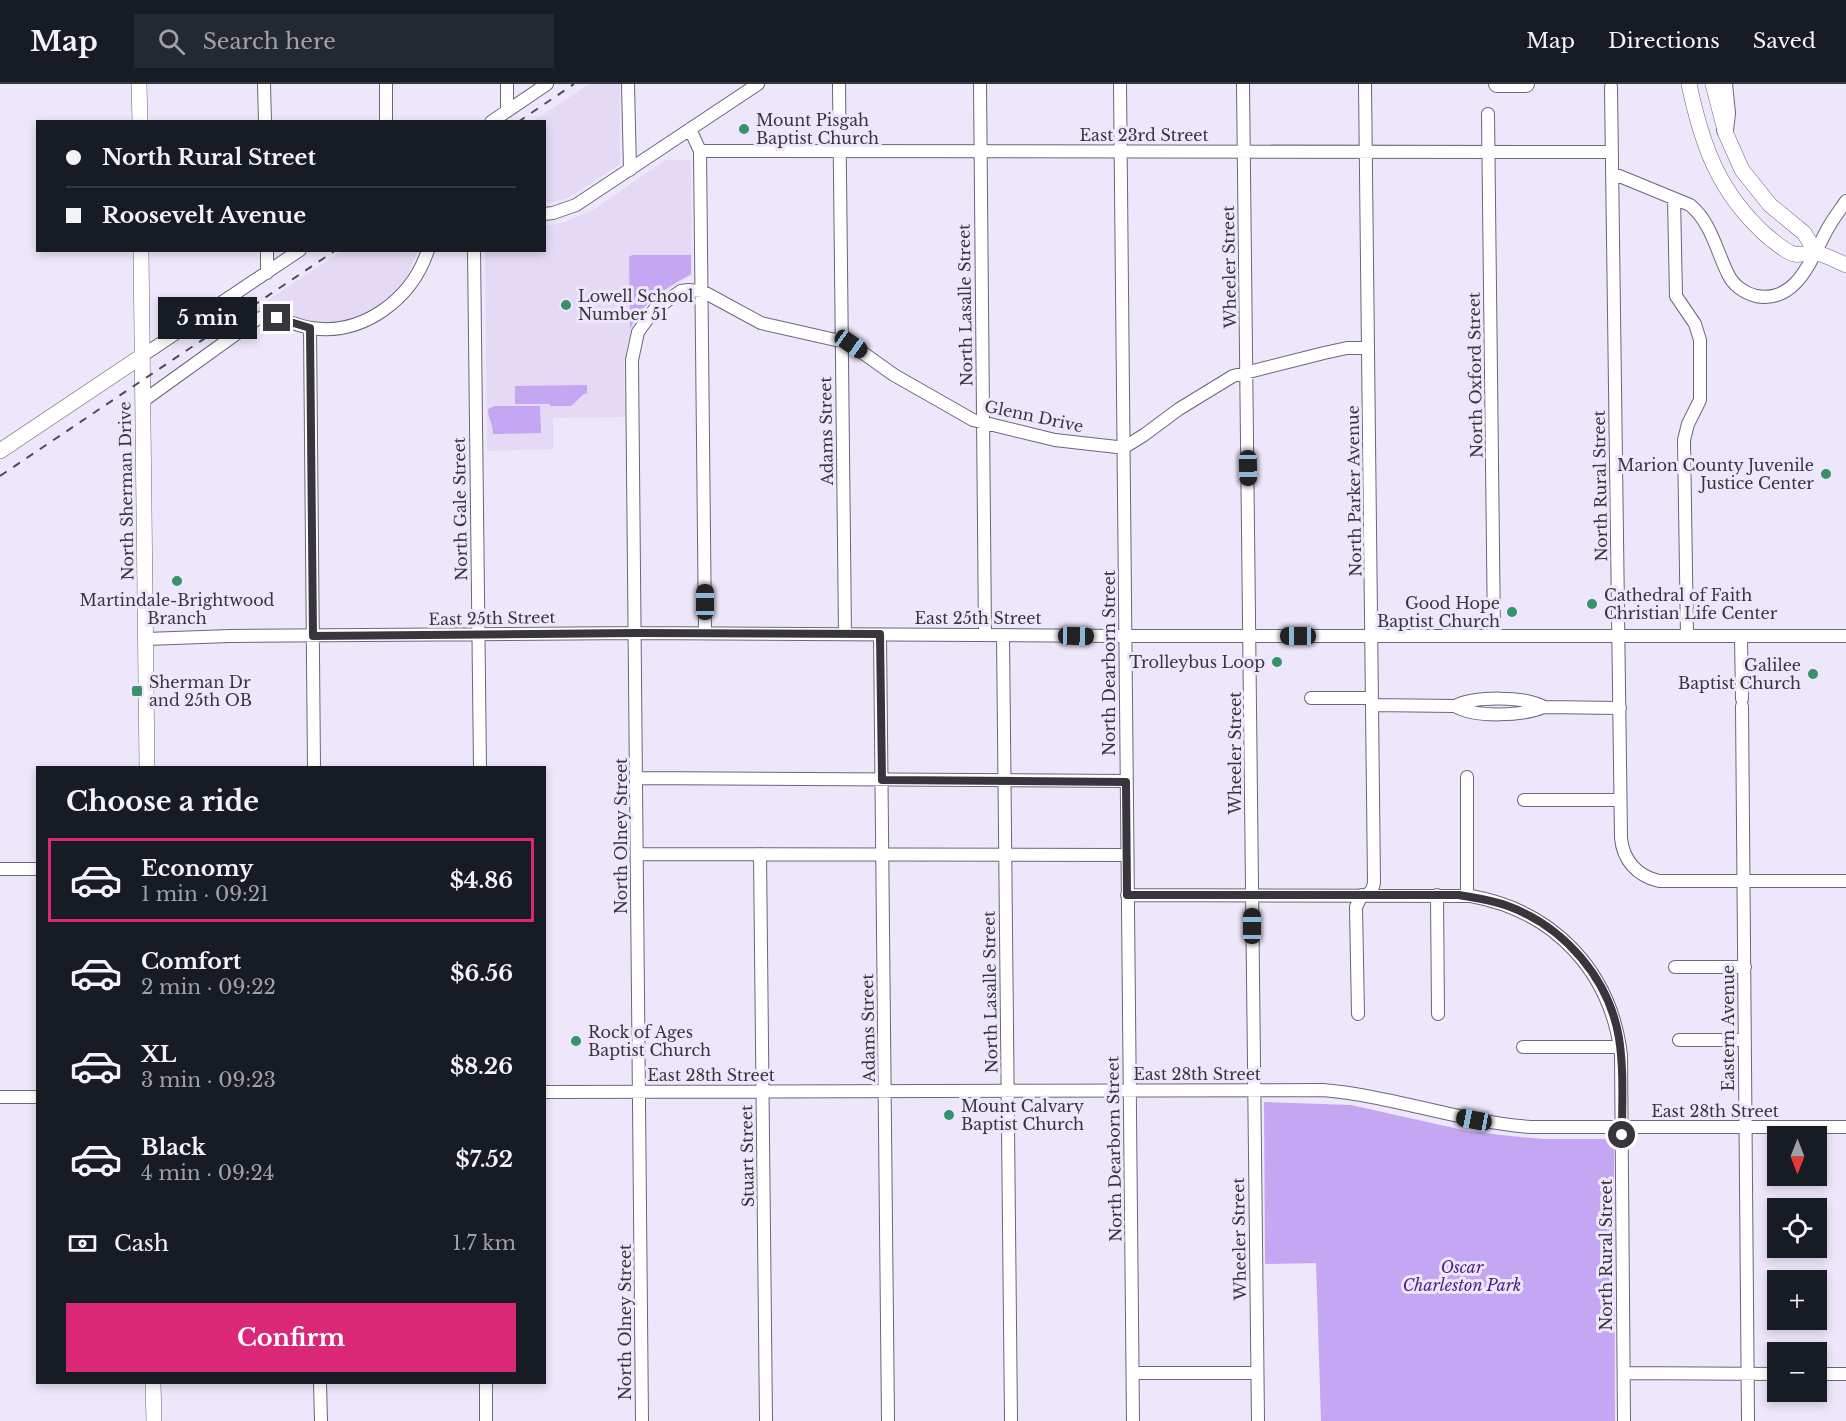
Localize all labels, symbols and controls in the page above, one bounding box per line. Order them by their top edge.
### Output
search box [134,14,554,68]
text: Map [30,24,98,59]
icon: search [155,25,188,58]
text: Search here [203,28,336,55]
text: Map [1526,28,1575,54]
text: Directions [1608,28,1720,54]
text: Saved [1753,28,1816,54]
place label: Mount Pisgah Baptist Church [756,110,879,148]
marker: Mount Pisgah Baptist Church [737,122,751,136]
street label: East 23rd Street [1079,125,1209,145]
text: North Rural Street [102,144,316,171]
text: Roosevelt Avenue [102,202,306,229]
street label: Wheeler Street [1218,205,1240,330]
street label: North Lasalle Street [954,224,976,386]
place label: Lowell School Number 51 [578,286,693,324]
street label: North Oxford Street [1464,292,1486,458]
callout: 5 min [157,297,256,339]
marker: Lowell School Number 51 [559,298,573,312]
route end [263,304,290,331]
text: 5 min [177,306,238,330]
car [831,326,871,362]
street label: Adams Street [815,376,837,487]
street label: Glenn Drive [983,396,1085,436]
street label: North Sherman Drive [114,401,138,581]
street label: North Parker Avenue [1343,405,1365,577]
street label: North Rural Street [1589,410,1611,562]
street label: North Gale Street [449,437,471,581]
car [1239,450,1257,486]
place label: Marion County Juvenile Justice Center [1617,455,1814,493]
marker: Marion County Juvenile Justice Center [1819,467,1833,481]
street label: North Dearborn Street [1099,570,1119,756]
marker: Martindale-Brightwood Branch [170,574,184,588]
car [696,584,714,620]
place label: Cathedral of Faith Christian Life Center [1604,585,1778,623]
place label: Martindale-Brightwood Branch [80,590,275,628]
place label: Good Hope Baptist Church [1377,593,1500,631]
marker: Cathedral of Faith Christian Life Center [1585,597,1599,611]
marker: Good Hope Baptist Church [1505,605,1519,619]
street label: East 25th Street [428,607,556,629]
street label: East 25th Street [914,608,1042,628]
car [1058,627,1094,645]
car [1280,627,1316,645]
place label: Trolleybus Loop [1129,652,1265,672]
marker: Trolleybus Loop [1270,655,1284,669]
place label: Galilee Baptist Church [1678,655,1801,693]
marker: Galilee Baptist Church [1806,667,1820,681]
place label: Sherman Dr and 25th OB [149,672,252,710]
marker: Sherman Dr and 25th OB [130,684,144,698]
street label: Wheeler Street [1225,692,1245,815]
street label: North Olney Street [611,758,631,914]
text: Choose a ride [66,785,259,818]
icon: car [69,853,123,907]
text: Economy [141,855,253,882]
text: $4.86 [450,867,513,894]
text: 1 min · 09:21 [141,882,269,906]
car [1243,908,1261,944]
street label: North Lasalle Street [979,911,1001,1073]
icon: car [69,946,123,1000]
text: Comfort [141,948,241,975]
text: $6.56 [450,960,513,987]
street label: Eastern Avenue [1718,965,1738,1091]
street label: Adams Street [857,973,879,1084]
text: 2 min · 09:22 [141,975,276,999]
place label: Rock of Ages Baptist Church [588,1022,711,1060]
marker: Rock of Ages Baptist Church [569,1034,583,1048]
icon: car [69,1039,123,1093]
text: XL [141,1041,176,1068]
text: $8.26 [450,1053,513,1080]
street label: North Dearborn Street [1102,1056,1126,1242]
street label: East 28th Street [1133,1064,1261,1084]
street label: East 28th Street [647,1065,775,1085]
text: 3 min · 09:23 [141,1068,276,1092]
place label: Mount Calvary Baptist Church [961,1096,1085,1134]
street label: East 28th Street [1651,1101,1779,1121]
street label: Stuart Street [736,1105,758,1207]
marker: Mount Calvary Baptist Church [942,1108,956,1122]
car [1455,1108,1493,1132]
route start [1608,1121,1635,1148]
north arrow [1767,1126,1827,1186]
map controls [1767,1126,1827,1402]
icon: car [69,1132,123,1186]
text: Black [141,1134,206,1161]
text: $7.52 [456,1146,513,1173]
text: 4 min · 09:24 [141,1161,275,1185]
street label: Wheeler Street [1228,1177,1250,1302]
street label: North Rural Street [1596,1179,1616,1331]
button: locate [1767,1198,1827,1258]
icon: cash [66,1227,99,1260]
text: Cash [114,1230,169,1257]
text: 1.7 km [452,1231,516,1255]
street label: North Olney Street [615,1244,635,1400]
park label: Oscar Charleston Park [1403,1257,1521,1295]
button: + [1767,1270,1827,1330]
button: Confirm [66,1303,516,1372]
button: − [1767,1342,1827,1402]

